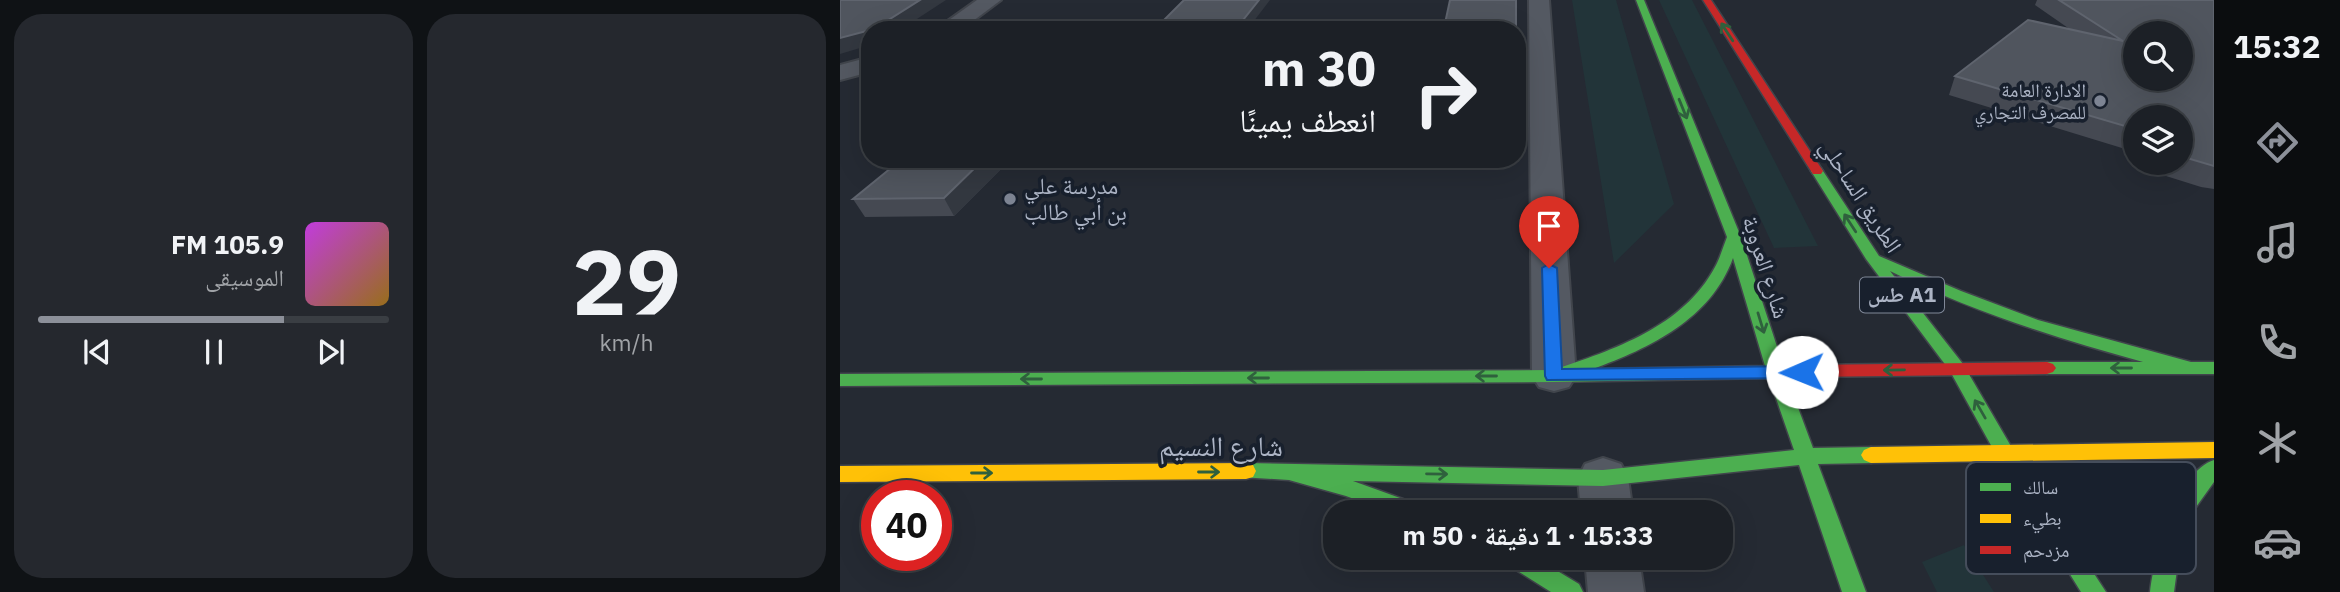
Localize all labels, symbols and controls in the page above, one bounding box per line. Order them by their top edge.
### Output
map controls [2123,21,2193,175]
button: search [2123,21,2193,91]
one-way arrow [1720,22,1734,42]
text: 15:32 [2233,25,2321,67]
text: 30 m [1262,36,1376,99]
icon: right [1400,49,1491,140]
place label: الادارة العامة للمصرف التجاري [1974,78,2086,128]
marker: الادارة العامة للمصرف التجاري [2092,93,2108,109]
one-way arrow [1678,98,1691,119]
text: انعطف يمينًا [1239,99,1376,141]
button: layers [2123,105,2193,175]
icon: directions [2253,118,2302,167]
street label: الطريق الساحلي [1810,133,1910,261]
place label: مدرسة علي بن أبي طالب [1024,170,1127,231]
marker: مدرسة علي بن أبي طالب [1002,191,1018,207]
pin [1519,196,1579,268]
icon: arrive [1530,207,1568,245]
street label: شارع العروبة [1735,212,1798,322]
one-way arrow [1843,214,1858,233]
icon: music [2253,218,2302,267]
text: 29 [572,222,681,340]
text: 105.9 FM [171,227,284,261]
text: الموسيقى [205,262,284,292]
road number: طس A1 [1860,278,1944,312]
one-way arrow [1755,312,1768,334]
icon: phone [2253,318,2302,367]
text: km/h [599,327,654,357]
icon: previous [78,333,116,371]
icon: pause [195,333,233,371]
icon: next [312,333,350,371]
position arrow [1765,335,1839,409]
one-way arrow [2110,361,2133,375]
one-way arrow [1883,363,1906,376]
one-way arrow [1474,369,1497,383]
one-way arrow [1247,371,1270,385]
one-way arrow [1019,372,1042,386]
one-way arrow [1973,400,1987,420]
icon: climate [2253,418,2302,467]
street label: شارع النسيم [1159,427,1283,465]
legend [1966,462,2196,574]
one-way arrow [1197,465,1220,479]
one-way arrow [970,466,993,480]
one-way arrow [1425,468,1448,481]
text: سالك [2023,475,2058,499]
speed limit sign: 40 [861,480,952,571]
text: بطيء [2023,506,2062,534]
text: 15:33 · 1 دقيقة · 50 m [1402,518,1654,552]
icon: car [2253,518,2302,567]
text: مزدحم [2023,538,2069,563]

